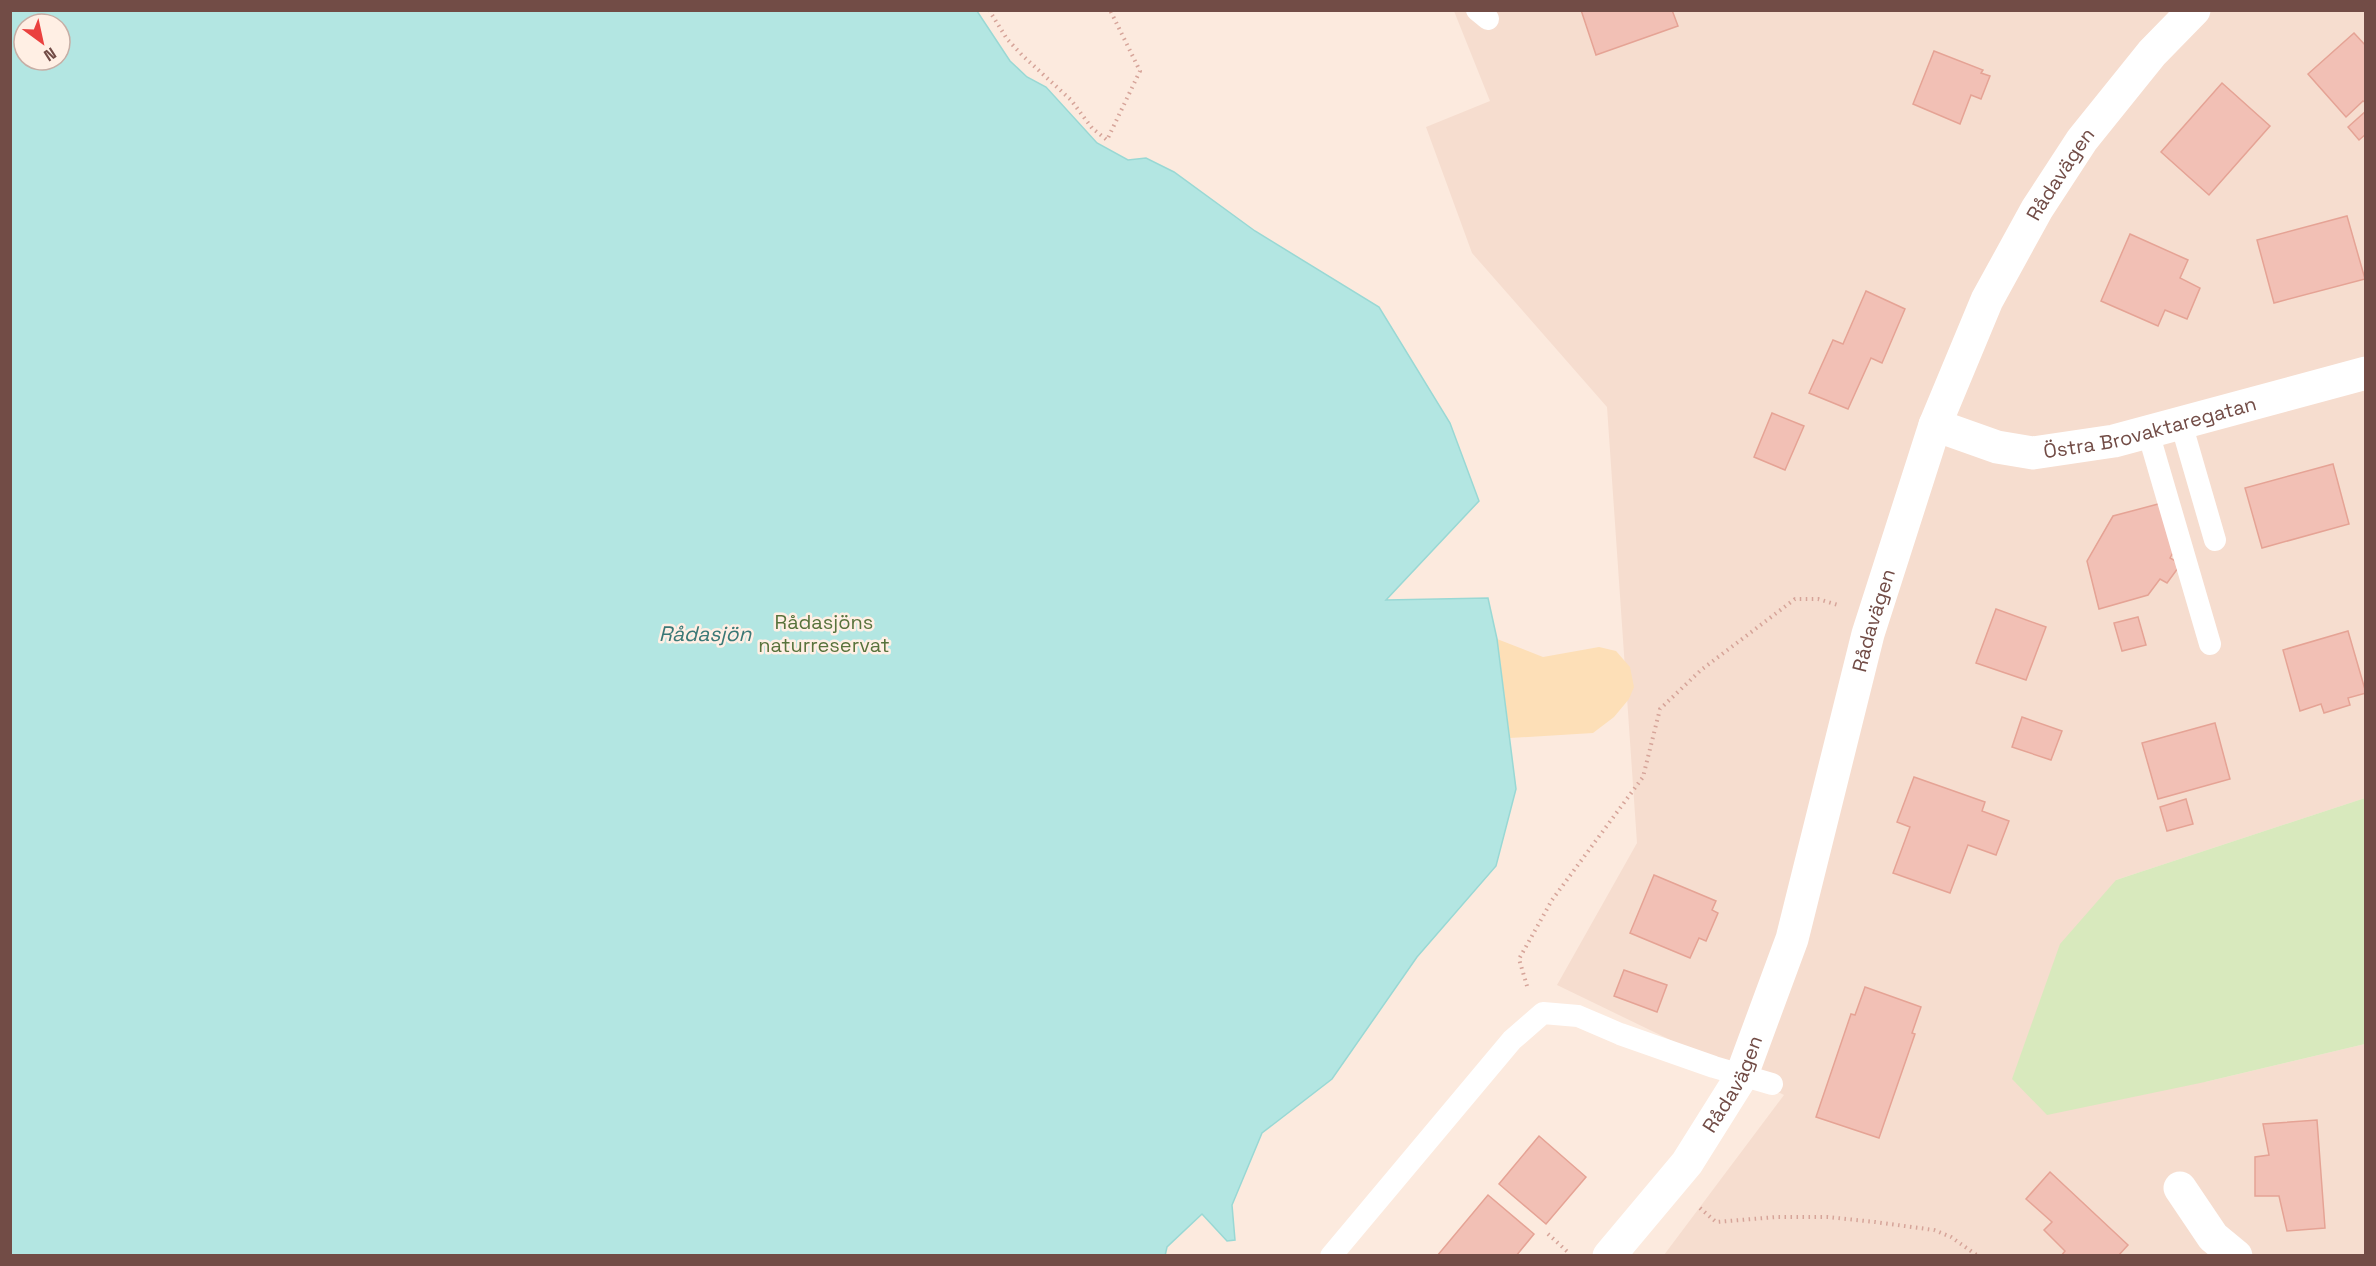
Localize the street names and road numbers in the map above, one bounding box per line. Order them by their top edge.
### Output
street label: Rådavägen [2020,122,2100,225]
street label: Östra Brovaktaregatan [2042,390,2259,464]
street label: Rådavägen [1846,565,1901,675]
street label: Rådavägen [1696,1032,1768,1137]

